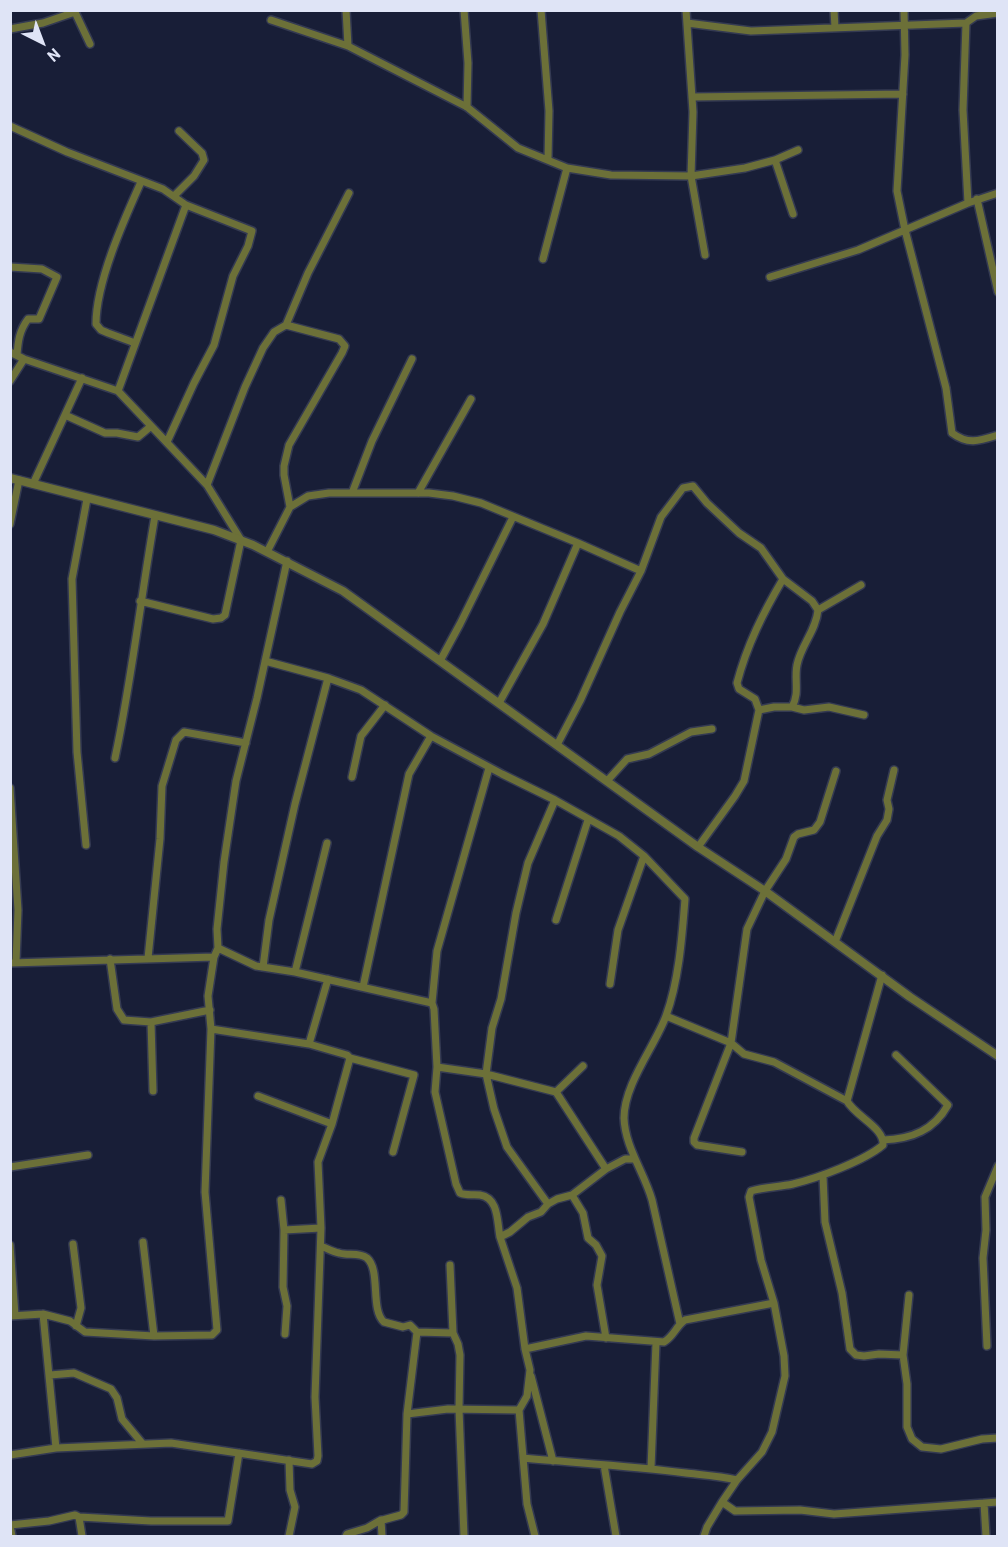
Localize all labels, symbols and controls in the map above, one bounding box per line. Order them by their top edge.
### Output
north arrow [12,12,72,72]
text: N [44,45,65,66]

